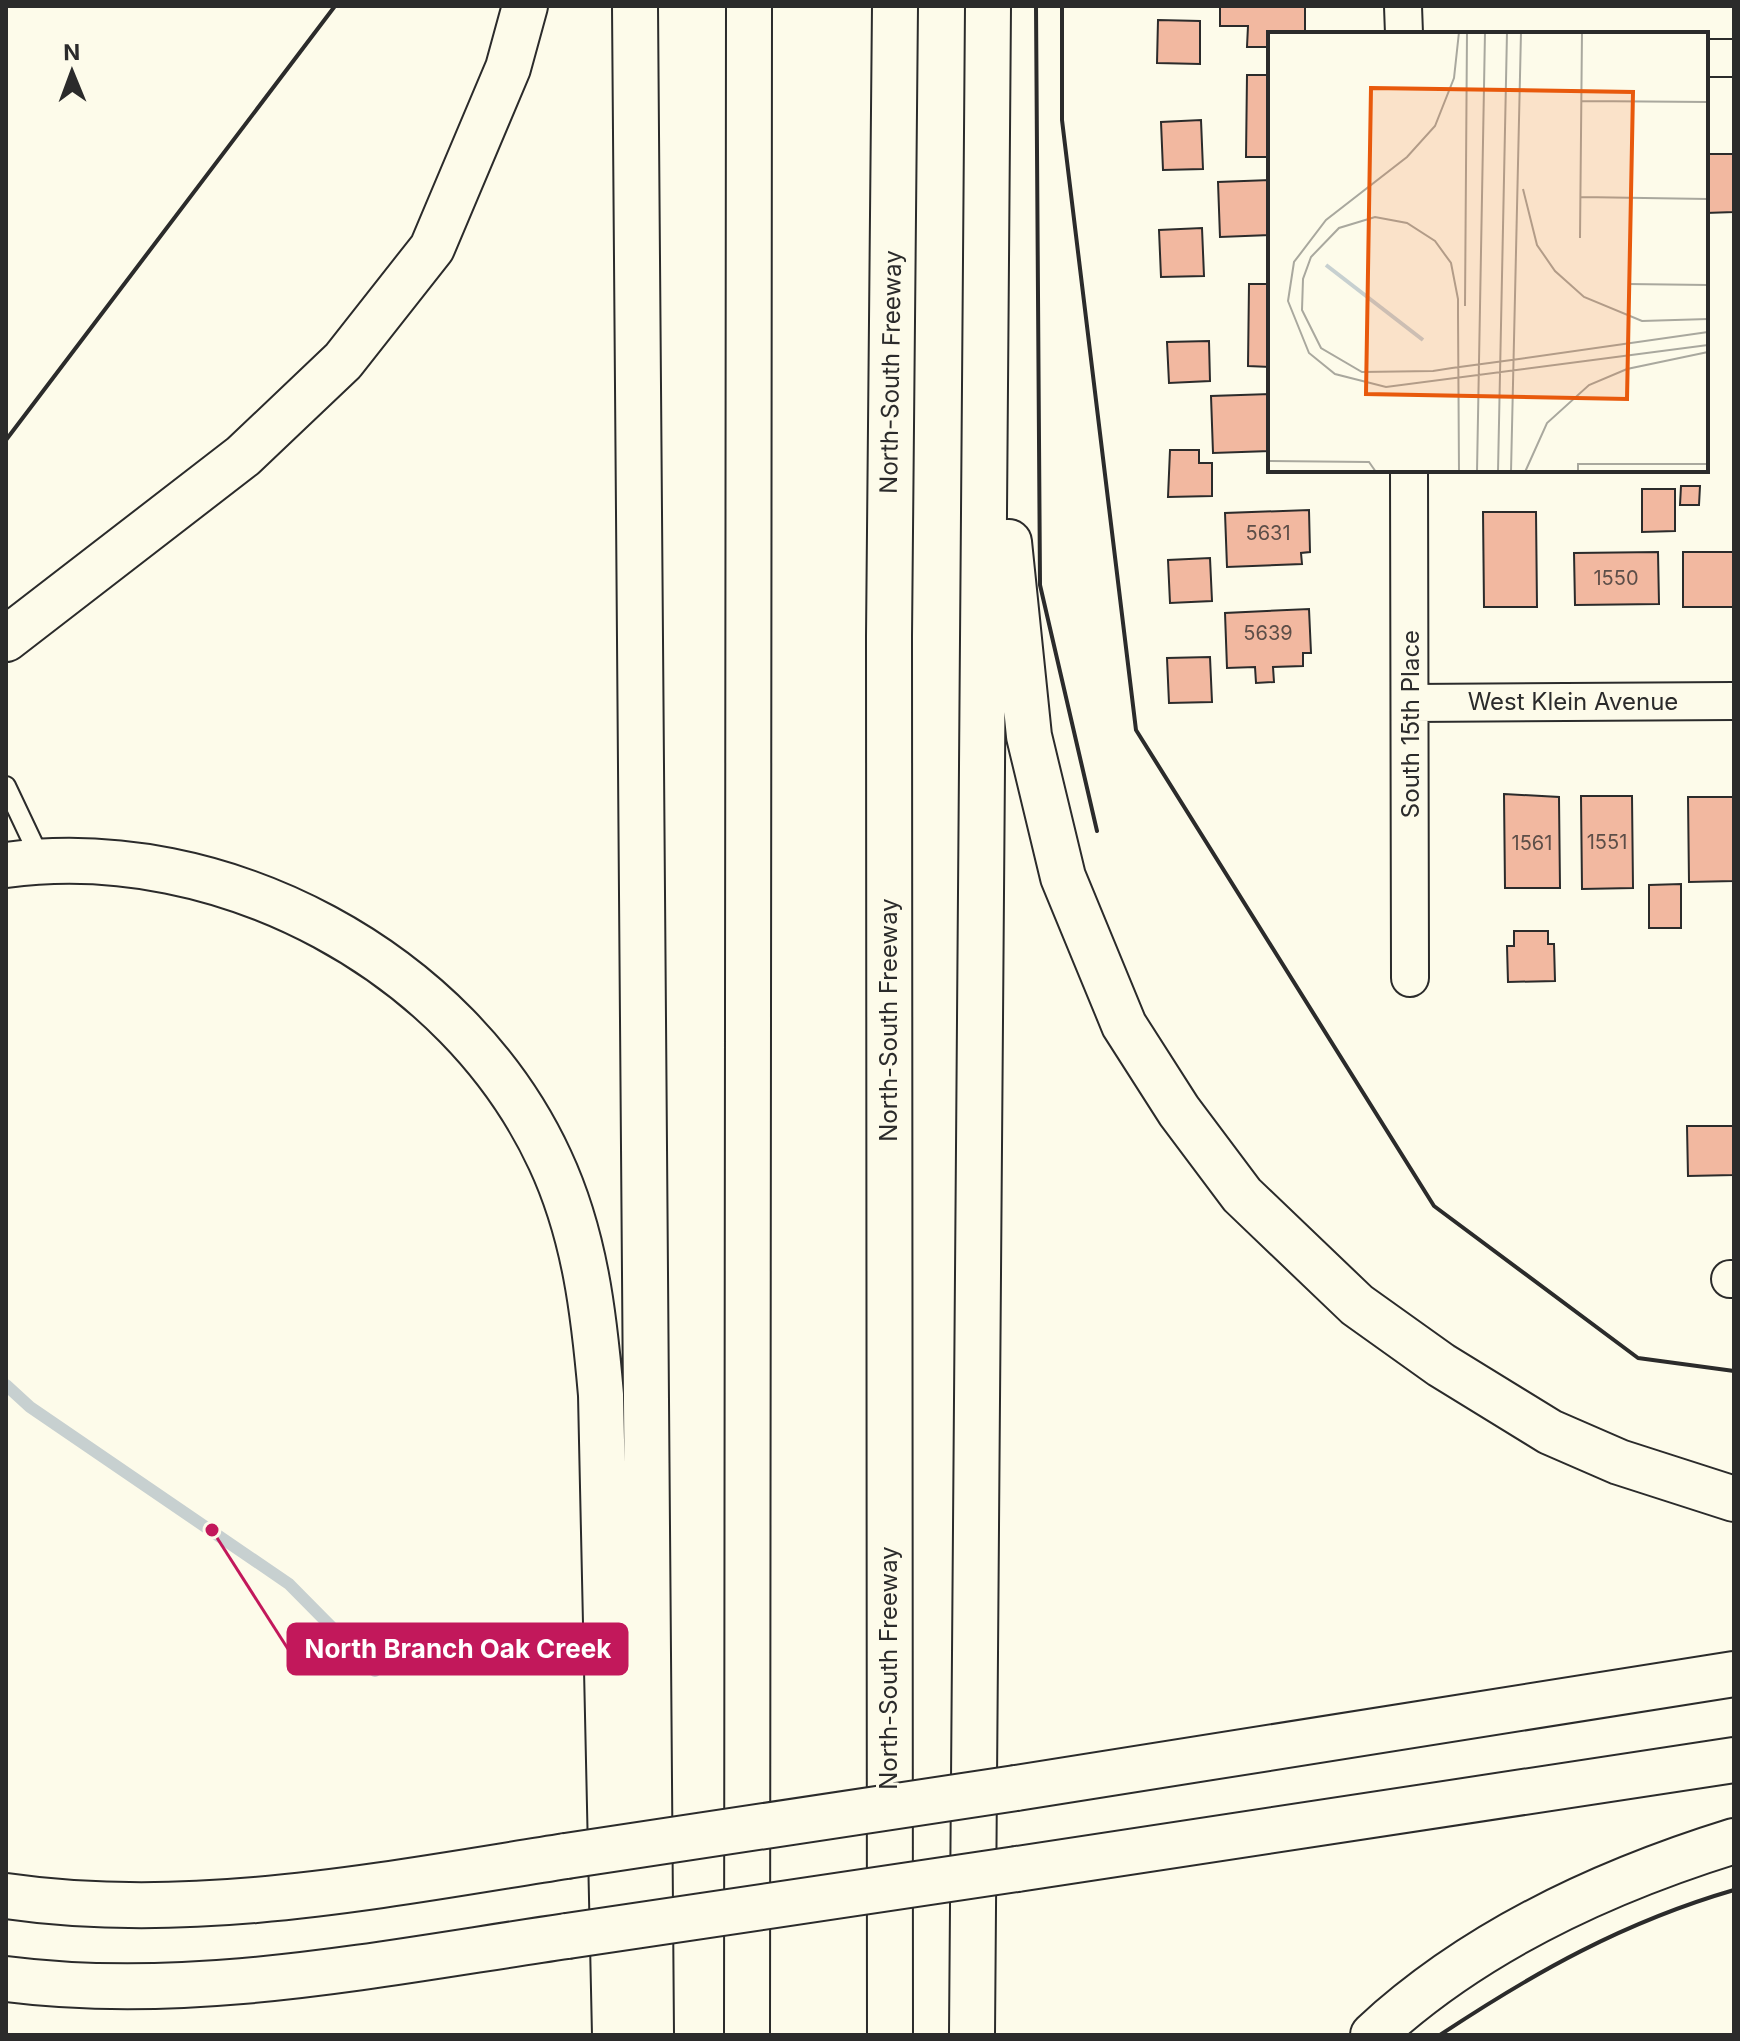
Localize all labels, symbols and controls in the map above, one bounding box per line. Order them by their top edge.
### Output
north arrow [32,32,112,112]
inset map [1268,32,1708,472]
text: N [63,39,80,65]
street label: North-South Freeway [874,250,907,494]
house number: 5631 [1245,521,1291,545]
house number: 1550 [1593,566,1639,590]
house number: 5639 [1243,621,1293,645]
street label: South 15th Place [1396,630,1425,818]
street label: West Klein Avenue [1468,687,1678,716]
house number: 1551 [1587,830,1627,854]
house number: 1561 [1512,831,1552,855]
street label: North-South Freeway [874,898,903,1142]
street label: North-South Freeway [874,1546,903,1790]
callout: North Branch Oak Creek [288,1624,627,1674]
text: North Branch Oak Creek [305,1633,611,1664]

